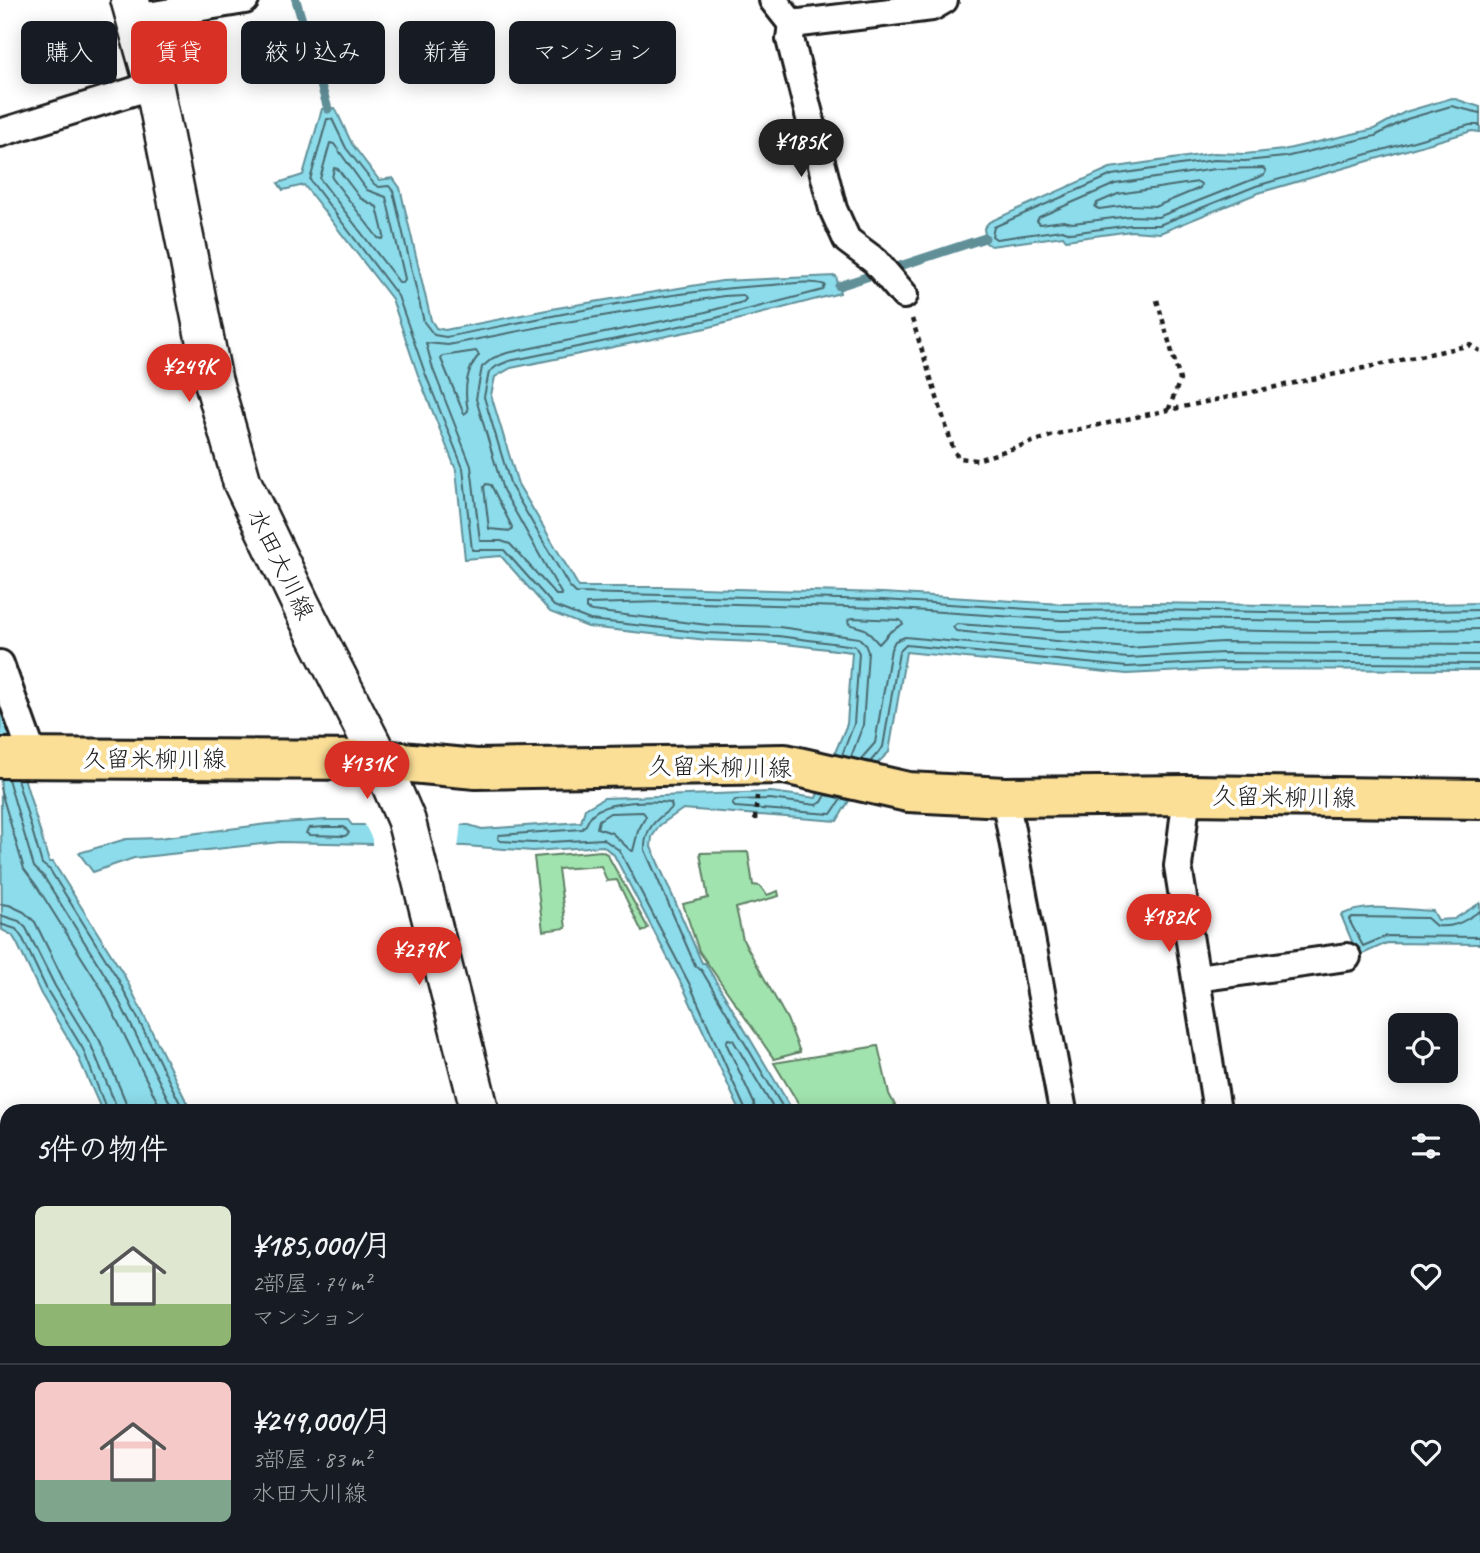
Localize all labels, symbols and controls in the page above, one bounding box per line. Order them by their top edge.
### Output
chip: 購入 [21,21,117,84]
chip: 賃貸 [131,21,227,84]
chip: 絞り込み [241,21,385,84]
chip: 新着 [399,21,495,84]
chip: マンション [509,21,676,84]
pin: ¥185K [752,120,850,179]
text: ¥185K [775,127,827,156]
pin: ¥249K [140,344,238,404]
text: ¥249K [163,352,215,381]
street label: 水田大川線 [241,503,321,625]
pin: ¥131K [318,742,416,801]
street label: 久留米柳川線 [82,744,226,774]
text: ¥131K [340,749,394,778]
street label: 久留米柳川線 [648,751,792,783]
street label: 久留米柳川線 [1212,781,1356,813]
pin: ¥182K [1120,894,1218,954]
text: ¥182K [1142,902,1196,931]
pin: ¥279K [370,928,468,987]
text: ¥279K [393,935,445,964]
map controls [1388,1013,1458,1083]
button: locate [1388,1013,1458,1083]
icon: filters [1407,1127,1445,1165]
text: 5件の物件 [35,1130,168,1168]
text: ¥185,000/月 [252,1226,392,1264]
icon: home [91,1234,175,1318]
icon: heart [1407,1257,1445,1295]
text: 2部屋 · 74 m² [252,1269,370,1298]
text: マンション [252,1303,366,1332]
text: ¥249,000/月 [252,1402,392,1440]
icon: home [91,1410,175,1494]
icon: heart [1407,1433,1445,1471]
text: 3部屋 · 83 m² [252,1445,370,1474]
text: 水田大川線 [252,1479,367,1508]

